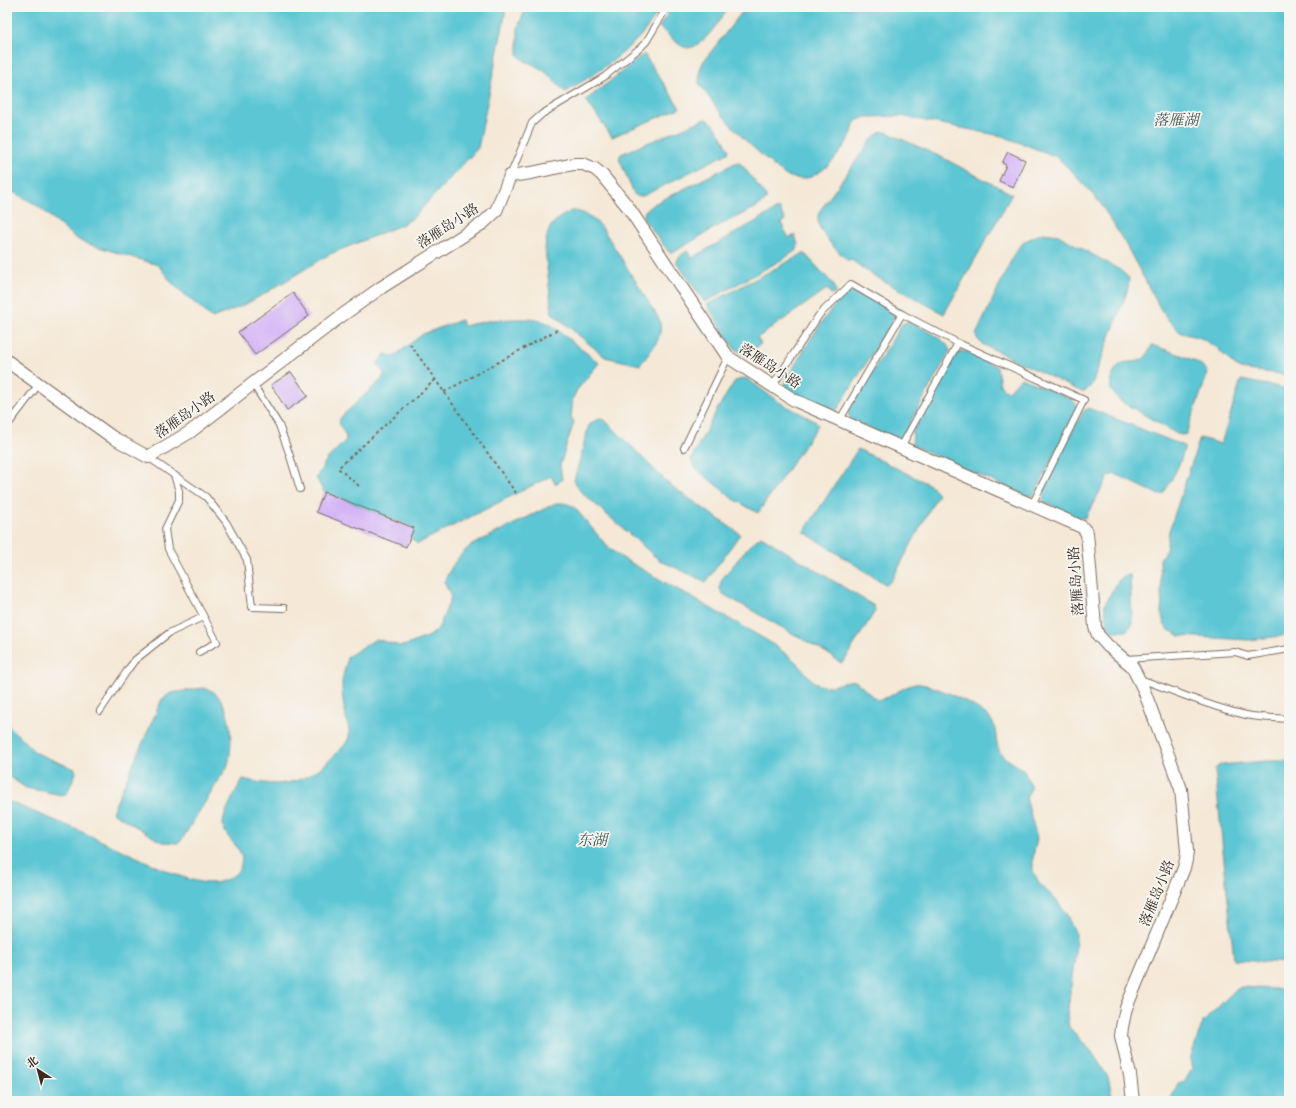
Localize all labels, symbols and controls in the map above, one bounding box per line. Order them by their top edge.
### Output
water label: 落雁湖 [1153,111,1201,129]
street label: 落雁岛小路 [414,200,482,252]
street label: 落雁岛小路 [736,340,804,392]
street label: 落雁岛小路 [151,388,219,442]
street label: 落雁岛小路 [1065,545,1087,617]
water label: 东湖 [577,831,610,849]
street label: 落雁岛小路 [1136,857,1178,929]
north arrow [18,1050,58,1090]
text: 北 [24,1054,41,1071]

